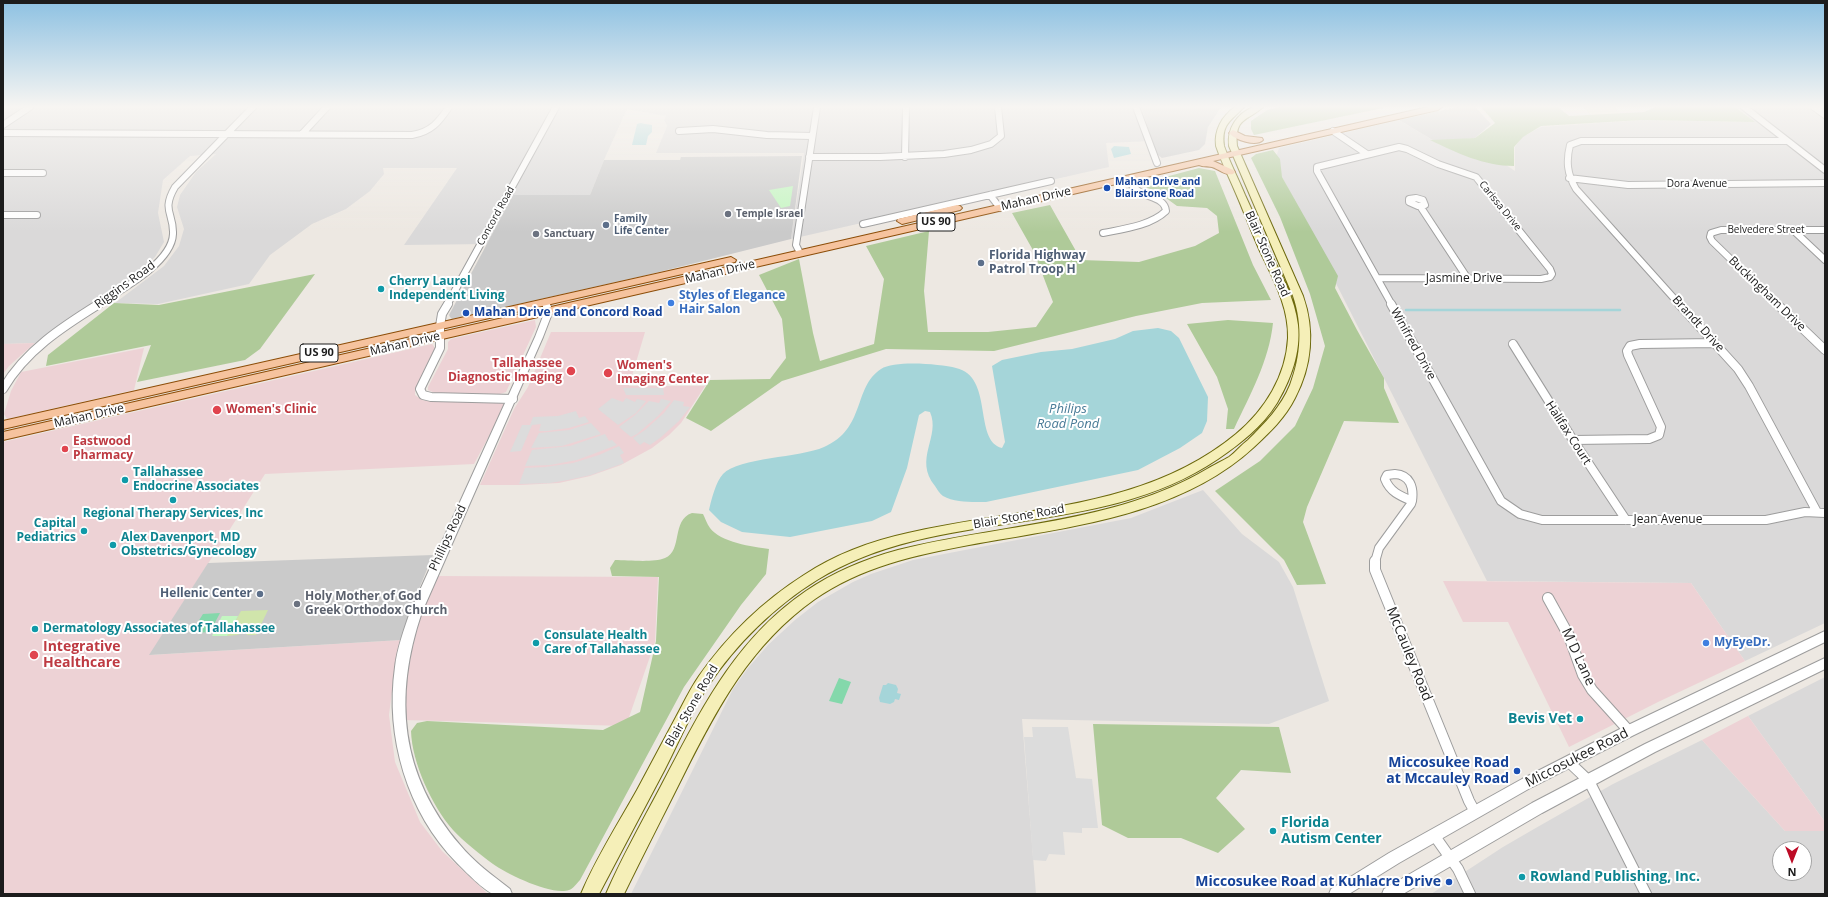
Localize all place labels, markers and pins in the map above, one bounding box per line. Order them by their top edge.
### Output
place label: Mahan Drive and Blairstone Road [1115,176,1200,200]
marker: Mahan Drive and Blairstone Road [1102,183,1112,193]
place label: Temple Israel [736,208,803,220]
marker: Temple Israel [723,209,733,219]
place label: Family Life Center [614,213,669,236]
marker: Family Life Center [601,220,611,230]
place label: Sanctuary [544,228,594,240]
marker: Sanctuary [531,229,541,239]
place label: Florida Highway Patrol Troop H [989,249,1086,277]
marker: Florida Highway Patrol Troop H [976,258,986,268]
place label: Cherry Laurel Independent Living [389,275,505,303]
marker: Cherry Laurel Independent Living [376,284,386,294]
place label: Styles of Elegance Hair Salon [679,289,785,317]
marker: Styles of Elegance Hair Salon [666,298,676,308]
place label: Mahan Drive and Concord Road [474,306,662,320]
marker: Mahan Drive and Concord Road [461,308,471,318]
place label: Tallahassee Diagnostic Imaging [448,357,562,385]
place label: Women's Imaging Center [617,359,709,387]
marker: Tallahassee Diagnostic Imaging [565,365,577,377]
marker: Women's Imaging Center [602,367,614,379]
place label: Women's Clinic [226,403,317,417]
marker: Women's Clinic [211,404,223,416]
place label: Eastwood Pharmacy [73,435,133,463]
marker: Eastwood Pharmacy [60,444,70,454]
place label: Tallahassee Endocrine Associates [133,466,259,494]
marker: Tallahassee Endocrine Associates [120,475,130,485]
marker: Regional Therapy Services, Inc [168,495,178,505]
place label: Regional Therapy Services, Inc [83,507,263,521]
place label: Capital Pediatrics [16,517,76,545]
marker: Capital Pediatrics [79,526,89,536]
place label: Alex Davenport, MD Obstetrics/Gynecology [121,531,257,559]
marker: Alex Davenport, MD Obstetrics/Gynecology [108,540,118,550]
place label: Hellenic Center [160,587,252,601]
marker: Hellenic Center [255,589,265,599]
place label: Holy Mother of God Greek Orthodox Church [305,590,447,618]
marker: Holy Mother of God Greek Orthodox Church [292,599,302,609]
place label: Dermatology Associates of Tallahassee [43,622,275,636]
marker: Dermatology Associates of Tallahassee [30,624,40,634]
place label: Consulate Health Care of Tallahassee [544,629,660,657]
place label: MyEyeDr. [1714,636,1771,650]
marker: Consulate Health Care of Tallahassee [531,638,541,648]
marker: MyEyeDr. [1701,638,1711,648]
place label: Integrative Healthcare [43,639,120,672]
marker: Integrative Healthcare [28,649,40,661]
place label: Bevis Vet [1508,711,1572,727]
marker: Bevis Vet [1575,714,1585,724]
place label: Miccosukee Road at Mccauley Road [1386,755,1509,788]
marker: Miccosukee Road at Mccauley Road [1512,766,1522,776]
place label: Florida Autism Center [1281,815,1382,848]
marker: Florida Autism Center [1268,826,1278,836]
place label: Rowland Publishing, Inc. [1530,869,1700,885]
marker: Rowland Publishing, Inc. [1517,872,1527,882]
place label: Miccosukee Road at Kuhlacre Drive [1195,874,1441,890]
marker: Miccosukee Road at Kuhlacre Drive [1444,877,1454,887]

